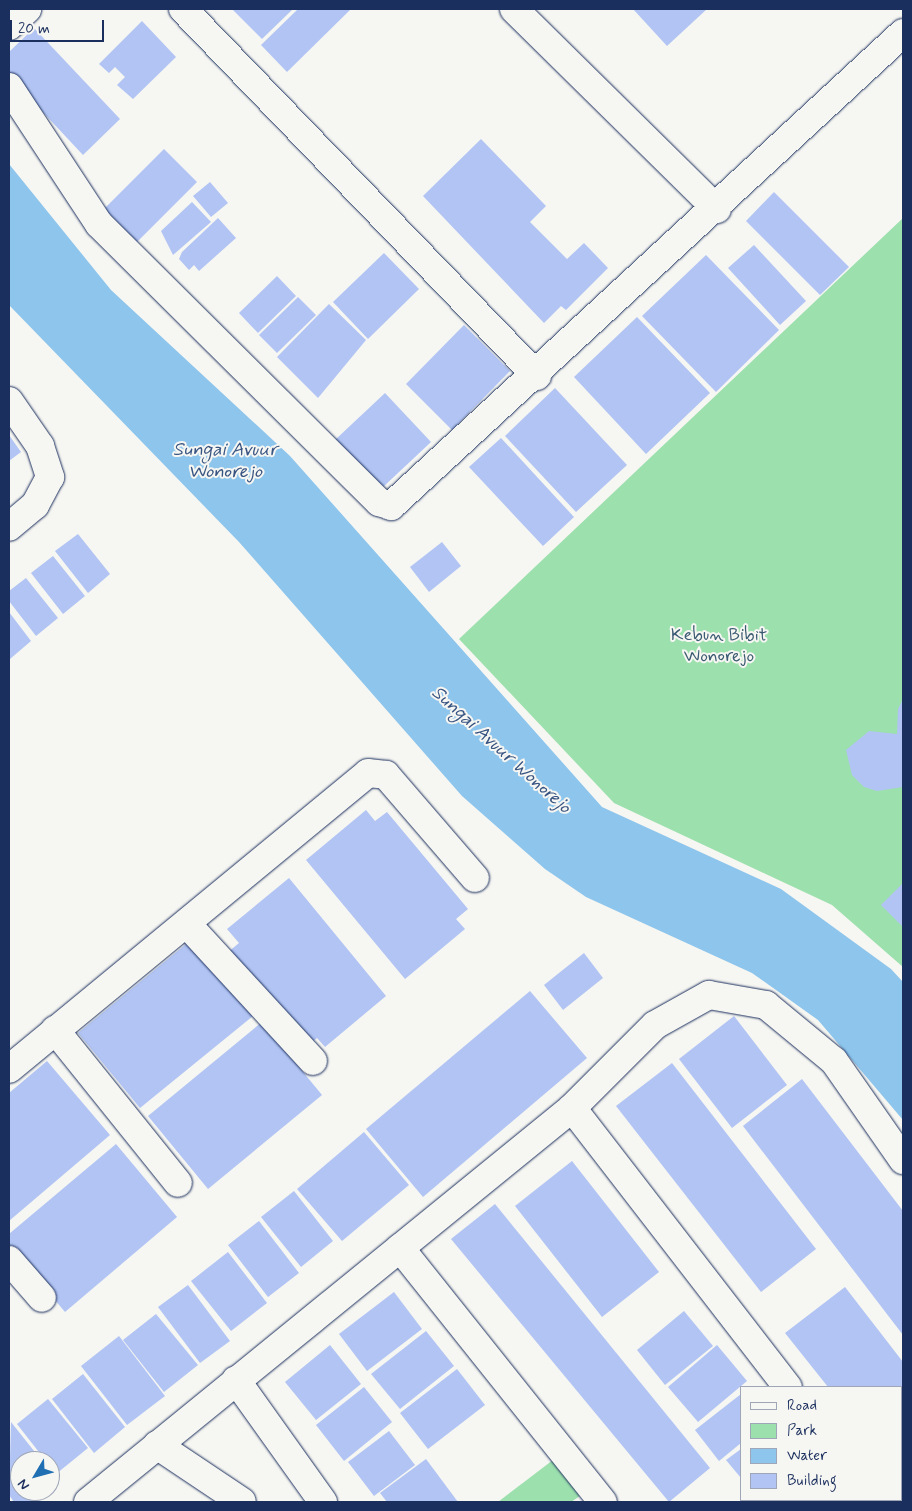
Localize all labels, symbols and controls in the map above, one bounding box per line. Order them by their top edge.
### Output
scale bar [12,10,106,42]
text: 20 m [18,19,50,39]
water label: Sungai Avuur Wonorejo [173,439,277,483]
park label: Kebun Bibit Wonorejo [671,625,767,668]
water label: Sungai Avuur Wonorejo [425,680,577,820]
legend [740,1386,902,1501]
text: Road [787,1396,817,1416]
text: Park [787,1421,817,1441]
text: Water [787,1446,827,1466]
north arrow [10,1451,60,1501]
text: Building [787,1471,837,1491]
text: N [14,1475,34,1494]

